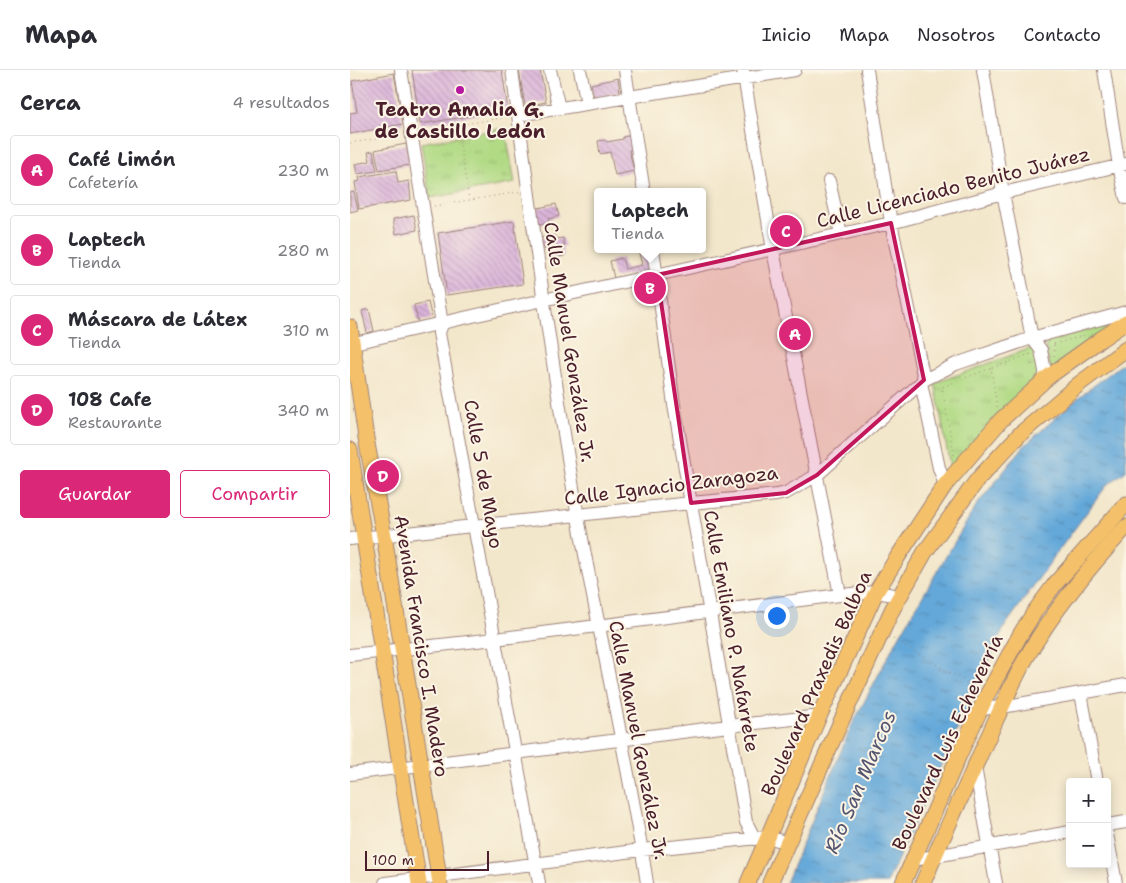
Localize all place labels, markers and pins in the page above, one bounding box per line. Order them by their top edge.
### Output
marker: Teatro Amalia G. de Castillo Ledón [454,84,466,96]
place label: Teatro Amalia G. de Castillo Ledón [375,97,546,144]
pin: C [770,212,802,250]
pin: B [634,269,666,307]
pin: A [779,315,811,353]
pin: D [367,457,399,495]

